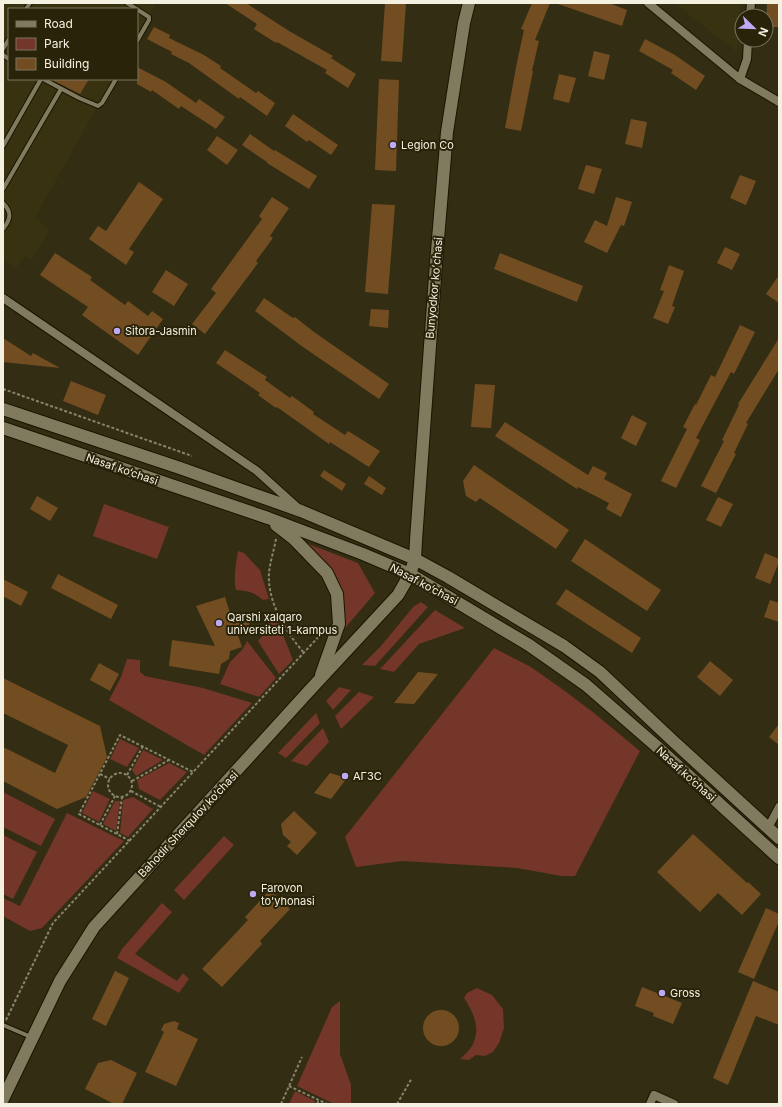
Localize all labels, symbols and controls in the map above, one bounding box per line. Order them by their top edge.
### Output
legend [8,8,138,80]
north arrow [734,8,774,48]
text: Road [44,16,73,31]
text: N [755,25,771,39]
text: Park [44,36,70,51]
text: Building [44,56,89,71]
place label: Legion Co [401,138,454,152]
marker: Legion Co [388,140,398,150]
street label: Bunyodkor koʻchasi [423,237,445,339]
place label: Sitora-Jasmin [125,324,197,338]
marker: Sitora-Jasmin [112,326,122,336]
street label: Nasaf ko‘chasi [84,450,160,488]
street label: Nasaf ko‘chasi [388,560,460,608]
place label: Qarshi xalqaro universiteti 1-kampus [227,610,338,637]
marker: Qarshi xalqaro universiteti 1-kampus [214,618,224,628]
street label: Nasaf ko‘chasi [653,744,719,804]
street label: Bahodir Sherqulov ko‘chasi [135,768,241,880]
place label: АГЗС [353,769,382,783]
marker: АГЗС [340,771,350,781]
place label: Farovon to'yhonasi [261,881,315,908]
marker: Farovon to'yhonasi [248,889,258,899]
place label: Gross [670,986,701,1000]
marker: Gross [657,988,667,998]

